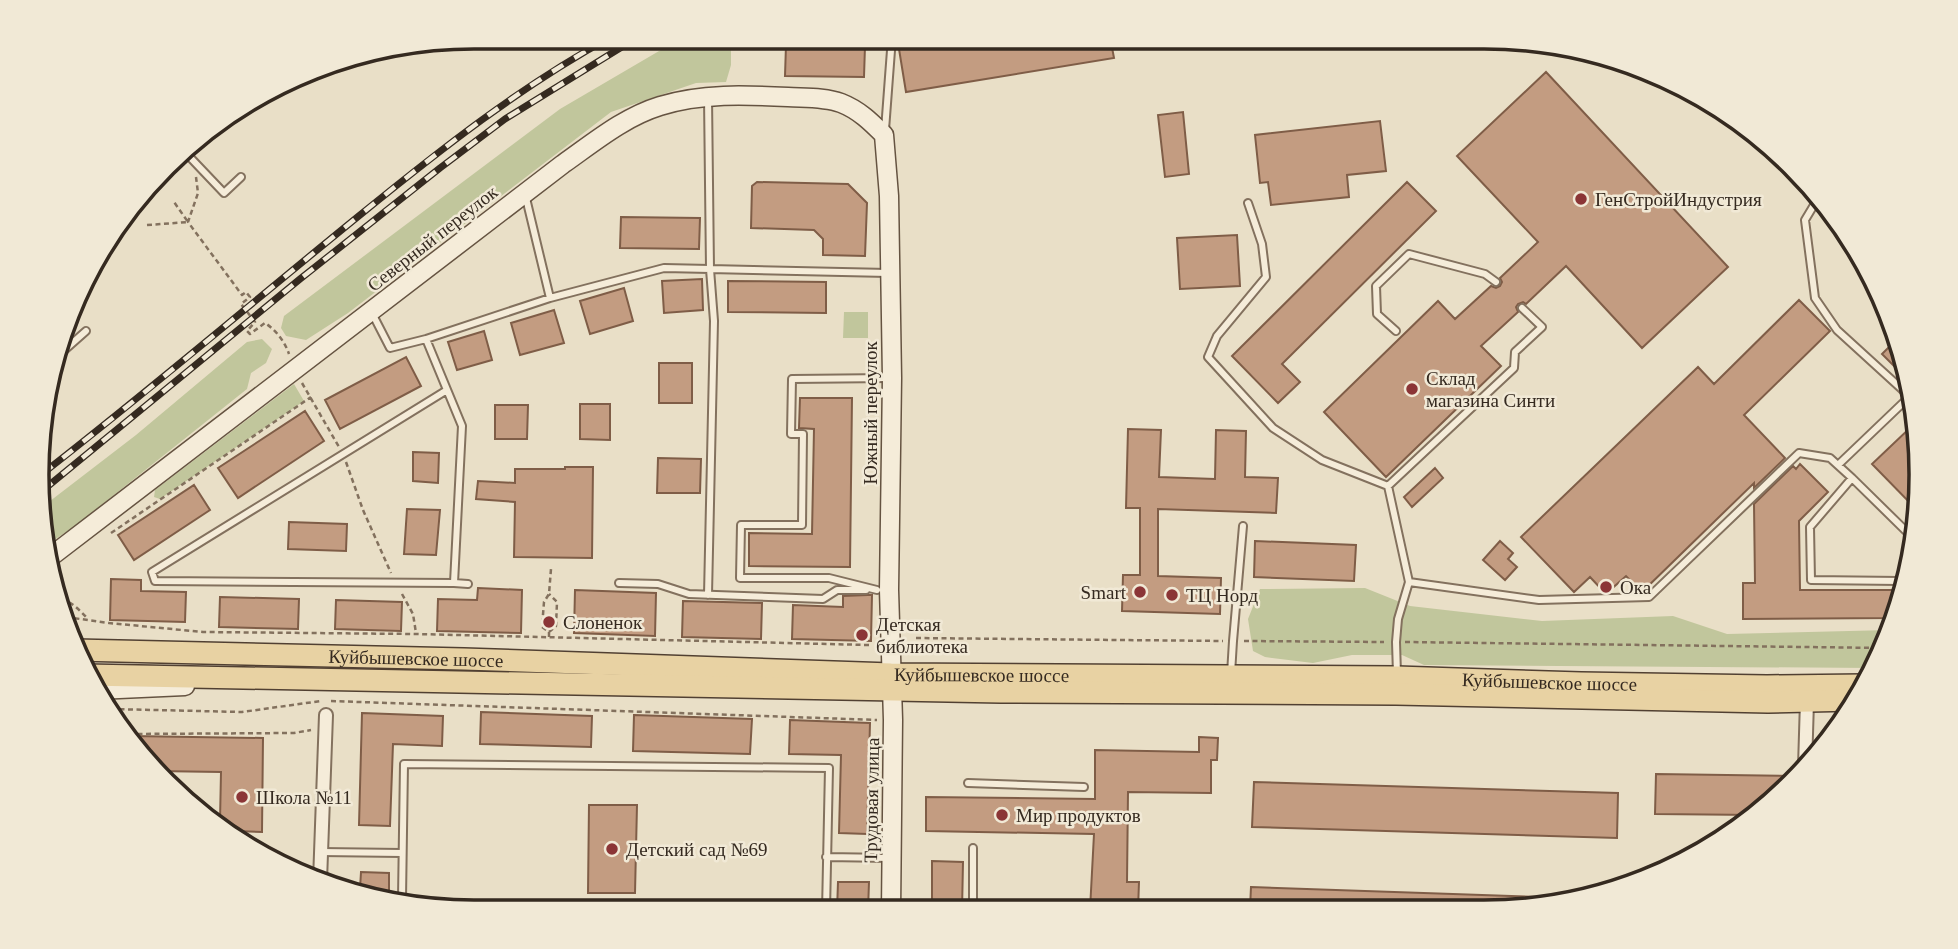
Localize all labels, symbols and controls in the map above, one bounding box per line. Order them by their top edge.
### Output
street label: Северный переулок [363,181,502,296]
place label: ГенСтройИндустрия [1595,189,1762,210]
marker: ГенСтройИндустрия [1573,191,1589,207]
street label: Южный переулок [860,340,881,485]
place label: Склад магазина Синти [1426,368,1555,411]
marker: Склад магазина Синти [1404,381,1420,397]
place label: Ока [1620,577,1652,598]
marker: Ока [1598,579,1614,595]
place label: Smart [1081,582,1127,603]
marker: Smart [1132,584,1148,600]
place label: ТЦ Норд [1186,585,1259,606]
marker: ТЦ Норд [1164,587,1180,603]
place label: Слоненок [563,612,643,633]
marker: Слоненок [541,614,557,630]
place label: Детская библиотека [876,614,969,657]
marker: Детская библиотека [854,627,870,643]
street label: Куйбышевское шоссе [328,646,504,671]
street label: Куйбышевское шоссе [894,664,1069,686]
street label: Куйбышевское шоссе [1462,669,1637,695]
street label: Трудовая улица [860,737,883,863]
place label: Школа №11 [256,787,352,808]
marker: Школа №11 [234,789,250,805]
place label: Мир продуктов [1016,805,1141,826]
marker: Мир продуктов [994,807,1010,823]
place label: Детский сад №69 [626,839,768,860]
marker: Детский сад №69 [604,841,620,857]

